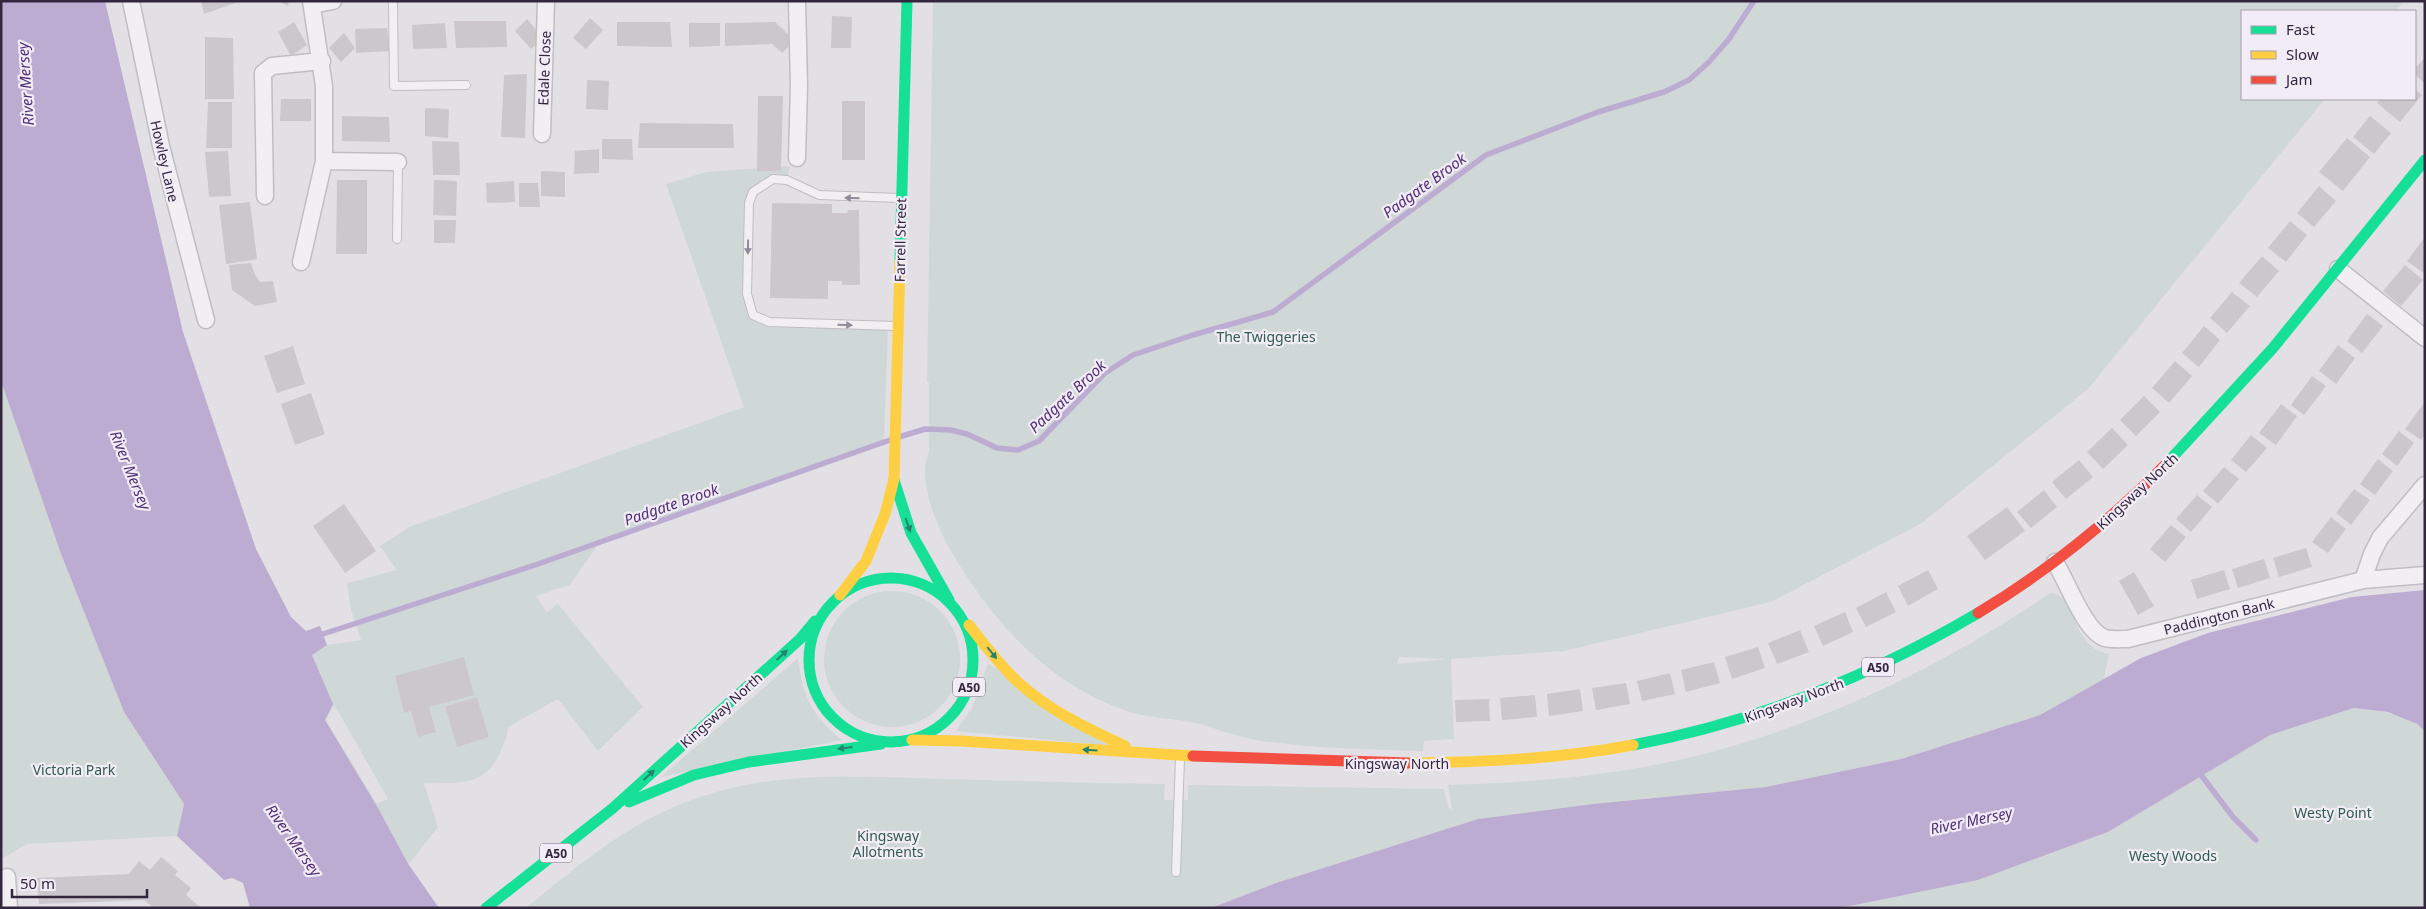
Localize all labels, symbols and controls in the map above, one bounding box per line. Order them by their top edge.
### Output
legend [2241,10,2416,100]
text: Fast [2286,19,2315,39]
street label: Edale Close [533,30,555,106]
water label: River Mersey [12,41,38,126]
text: Slow [2286,44,2319,64]
text: Jam [2284,69,2313,89]
street label: Howley Lane [146,118,184,204]
water label: Padgate Brook [1378,148,1470,222]
one-way arrow [844,194,860,202]
street label: Farrell Street [890,198,910,282]
one-way arrow [744,239,752,255]
one-way arrow [837,321,853,329]
park label: The Twiggeries [1216,327,1316,346]
water label: Padgate Brook [1024,355,1110,437]
water label: River Mersey [106,428,156,513]
street label: Kingsway North [2092,448,2182,534]
water label: Padgate Brook [621,478,721,529]
one-way arrow [905,518,912,533]
street label: Paddington Bank [2162,593,2277,639]
one-way arrow [986,646,997,659]
one-way arrow [776,649,788,661]
road number: A50 [1862,658,1894,676]
street label: Kingsway North [676,668,766,752]
street label: Kingsway North [1742,673,1846,727]
road number: A50 [953,678,985,696]
one-way arrow [836,744,852,752]
one-way arrow [1081,745,1097,753]
street label: Kingsway North [1345,754,1449,773]
park label: Victoria Park [33,760,116,779]
one-way arrow [642,770,655,781]
water label: River Mersey [262,800,327,881]
water label: River Mersey [1928,801,2015,838]
park label: Westy Point [2294,803,2372,822]
park label: Kingsway Allotments [852,826,924,861]
road number: A50 [540,844,572,862]
park label: Westy Woods [2129,846,2217,865]
scale bar [12,866,148,898]
text: 50 m [20,873,55,893]

